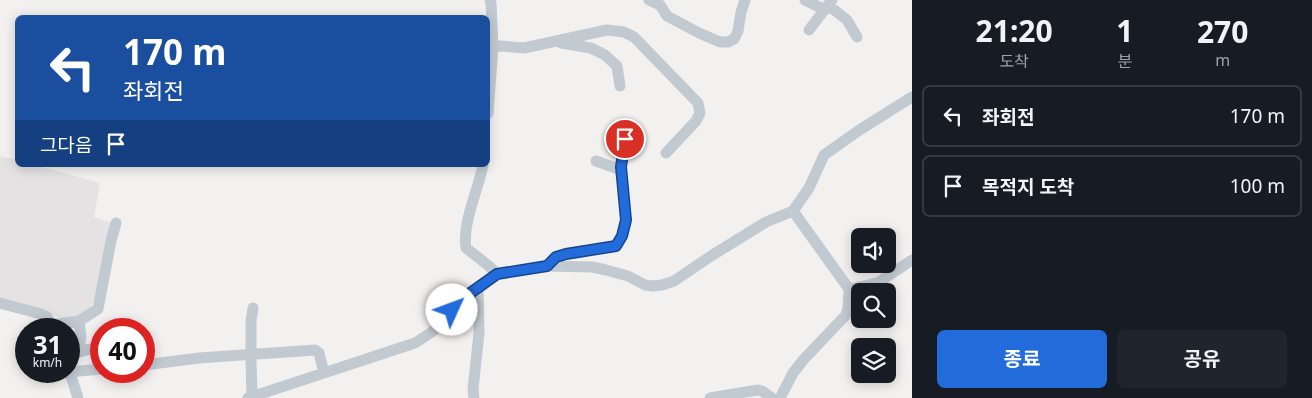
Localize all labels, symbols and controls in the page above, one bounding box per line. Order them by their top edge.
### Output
text: 21:20 [976,10,1053,51]
text: 1 [1116,10,1133,51]
text: 270 [1197,11,1248,52]
text: 170 m [123,28,226,75]
icon: left [40,35,105,100]
text: m [1215,49,1230,71]
text: 도착 [999,50,1029,72]
text: 분 [1117,50,1132,72]
text: 좌회전 [123,75,184,105]
icon: left [939,102,967,130]
text: 170 m [1230,103,1285,129]
text: 좌회전 [982,104,1034,130]
pin [604,118,646,160]
icon: arrive [611,125,639,153]
icon: arrive [102,130,130,158]
text: 그다음 [40,132,92,158]
icon: arrive [939,172,967,200]
text: 100 m [1230,173,1285,199]
text: 목적지 도착 [982,174,1074,200]
map controls [851,228,896,383]
button: sound [851,228,896,273]
position arrow [425,283,477,335]
button: search [851,283,896,328]
speed limit sign: 40 [90,318,155,383]
text: 31 [33,327,62,361]
button: 종료 [937,330,1107,388]
button: 공유 [1117,330,1287,388]
button: layers [851,338,896,383]
text: km/h [33,354,62,371]

